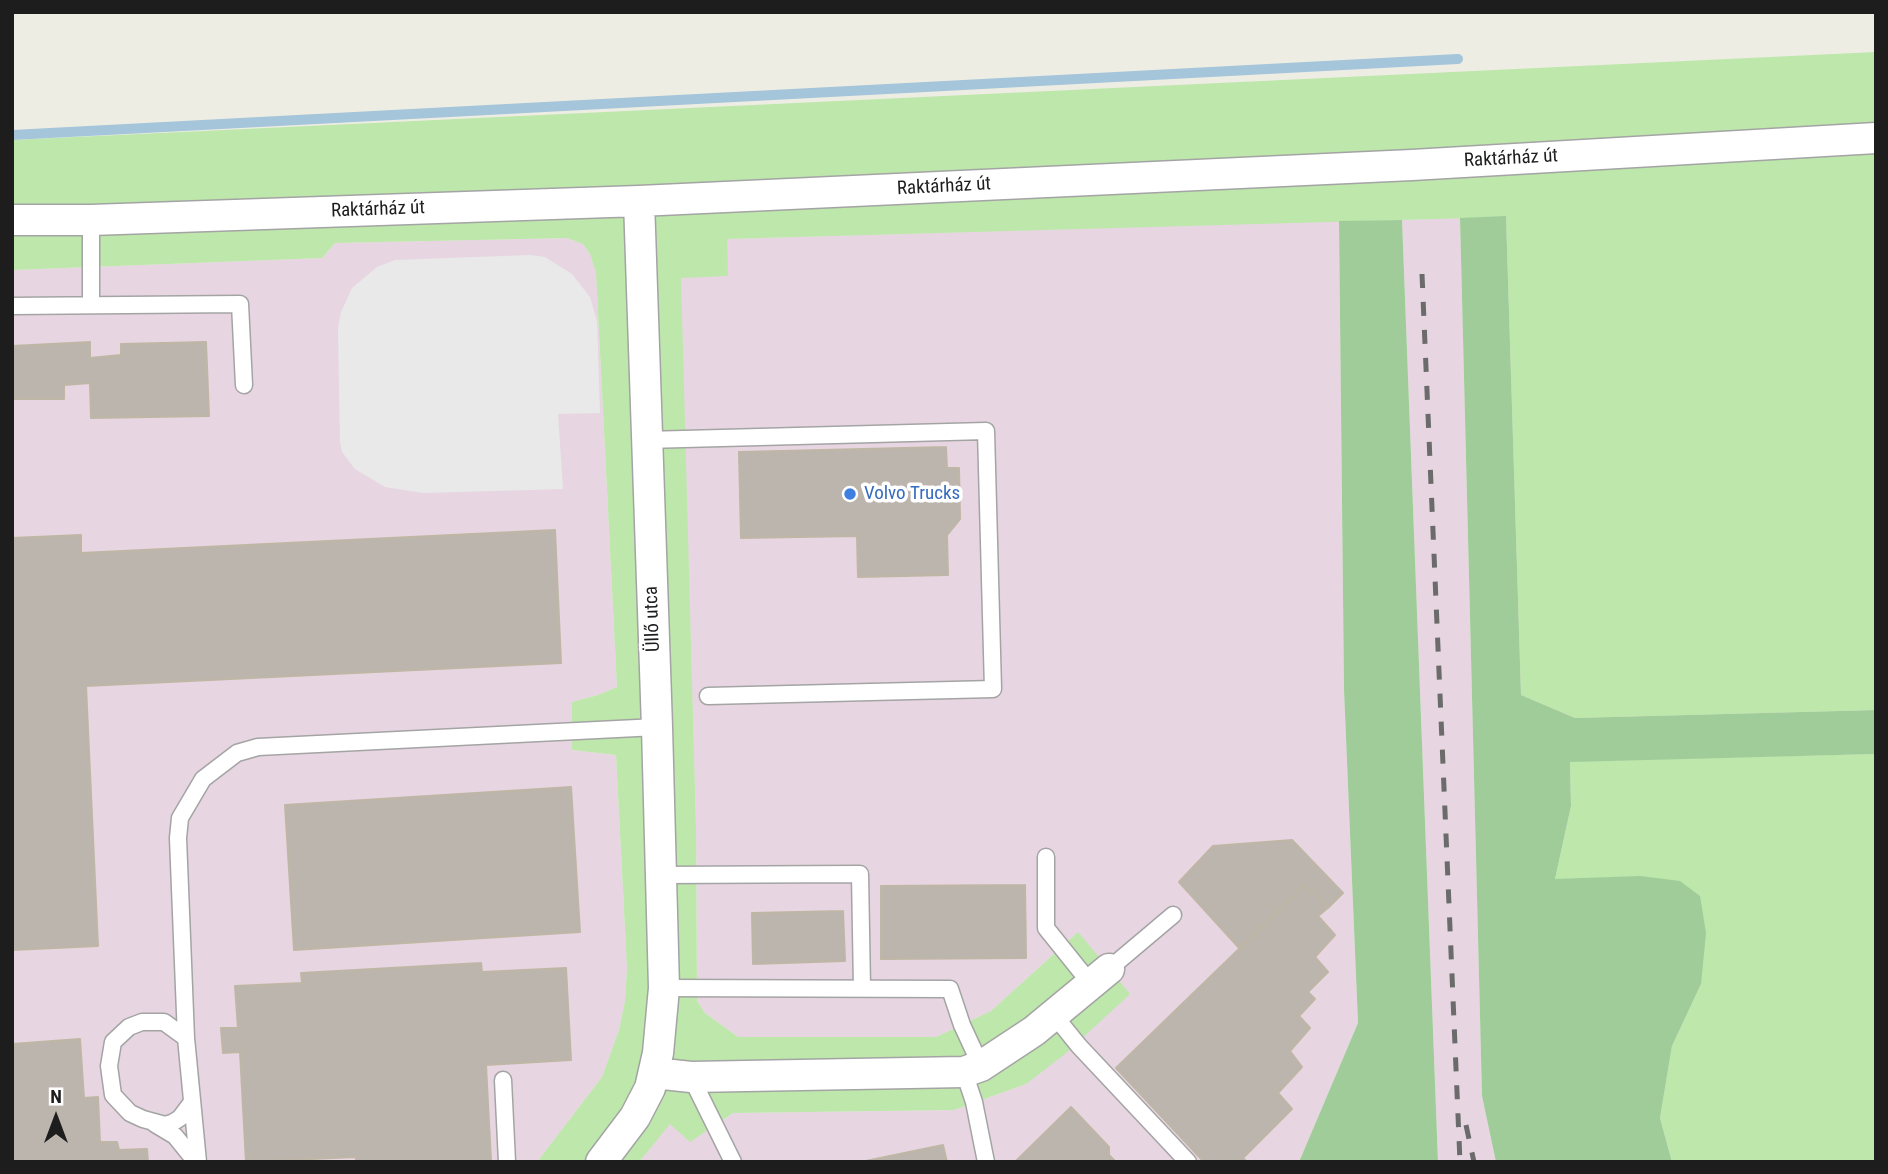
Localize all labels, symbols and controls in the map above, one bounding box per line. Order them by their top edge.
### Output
street label: Raktárház út [1463,145,1559,173]
street label: Raktárház út [896,173,992,201]
street label: Raktárház út [331,197,425,223]
place label: Volvo Trucks [864,483,960,505]
marker: Volvo Trucks [842,486,858,502]
street label: Üllő utca [640,586,666,652]
north arrow [21,1083,91,1153]
text: N [50,1085,62,1108]

